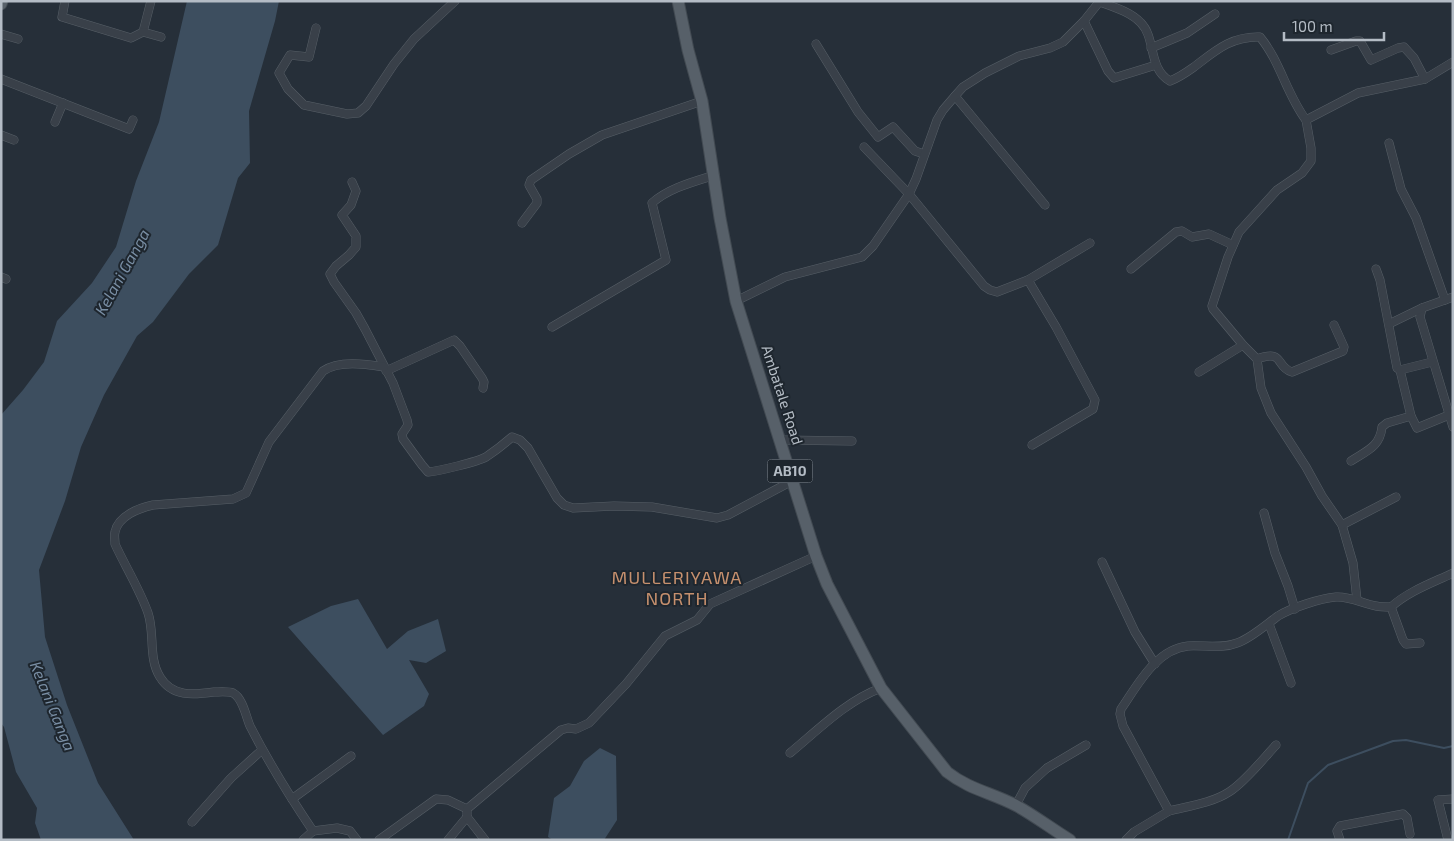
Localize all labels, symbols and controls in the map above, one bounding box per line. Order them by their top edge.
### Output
scale bar [1284,10,1384,42]
text: 100 m [1292,17,1333,35]
water label: Kelani Ganga [90,226,153,318]
street label: Ambatale Road [758,343,808,447]
road number: AB10 [768,460,812,482]
district label: MULLERIYAWA NORTH [611,566,743,609]
water label: Kelani Ganga [27,658,80,753]

